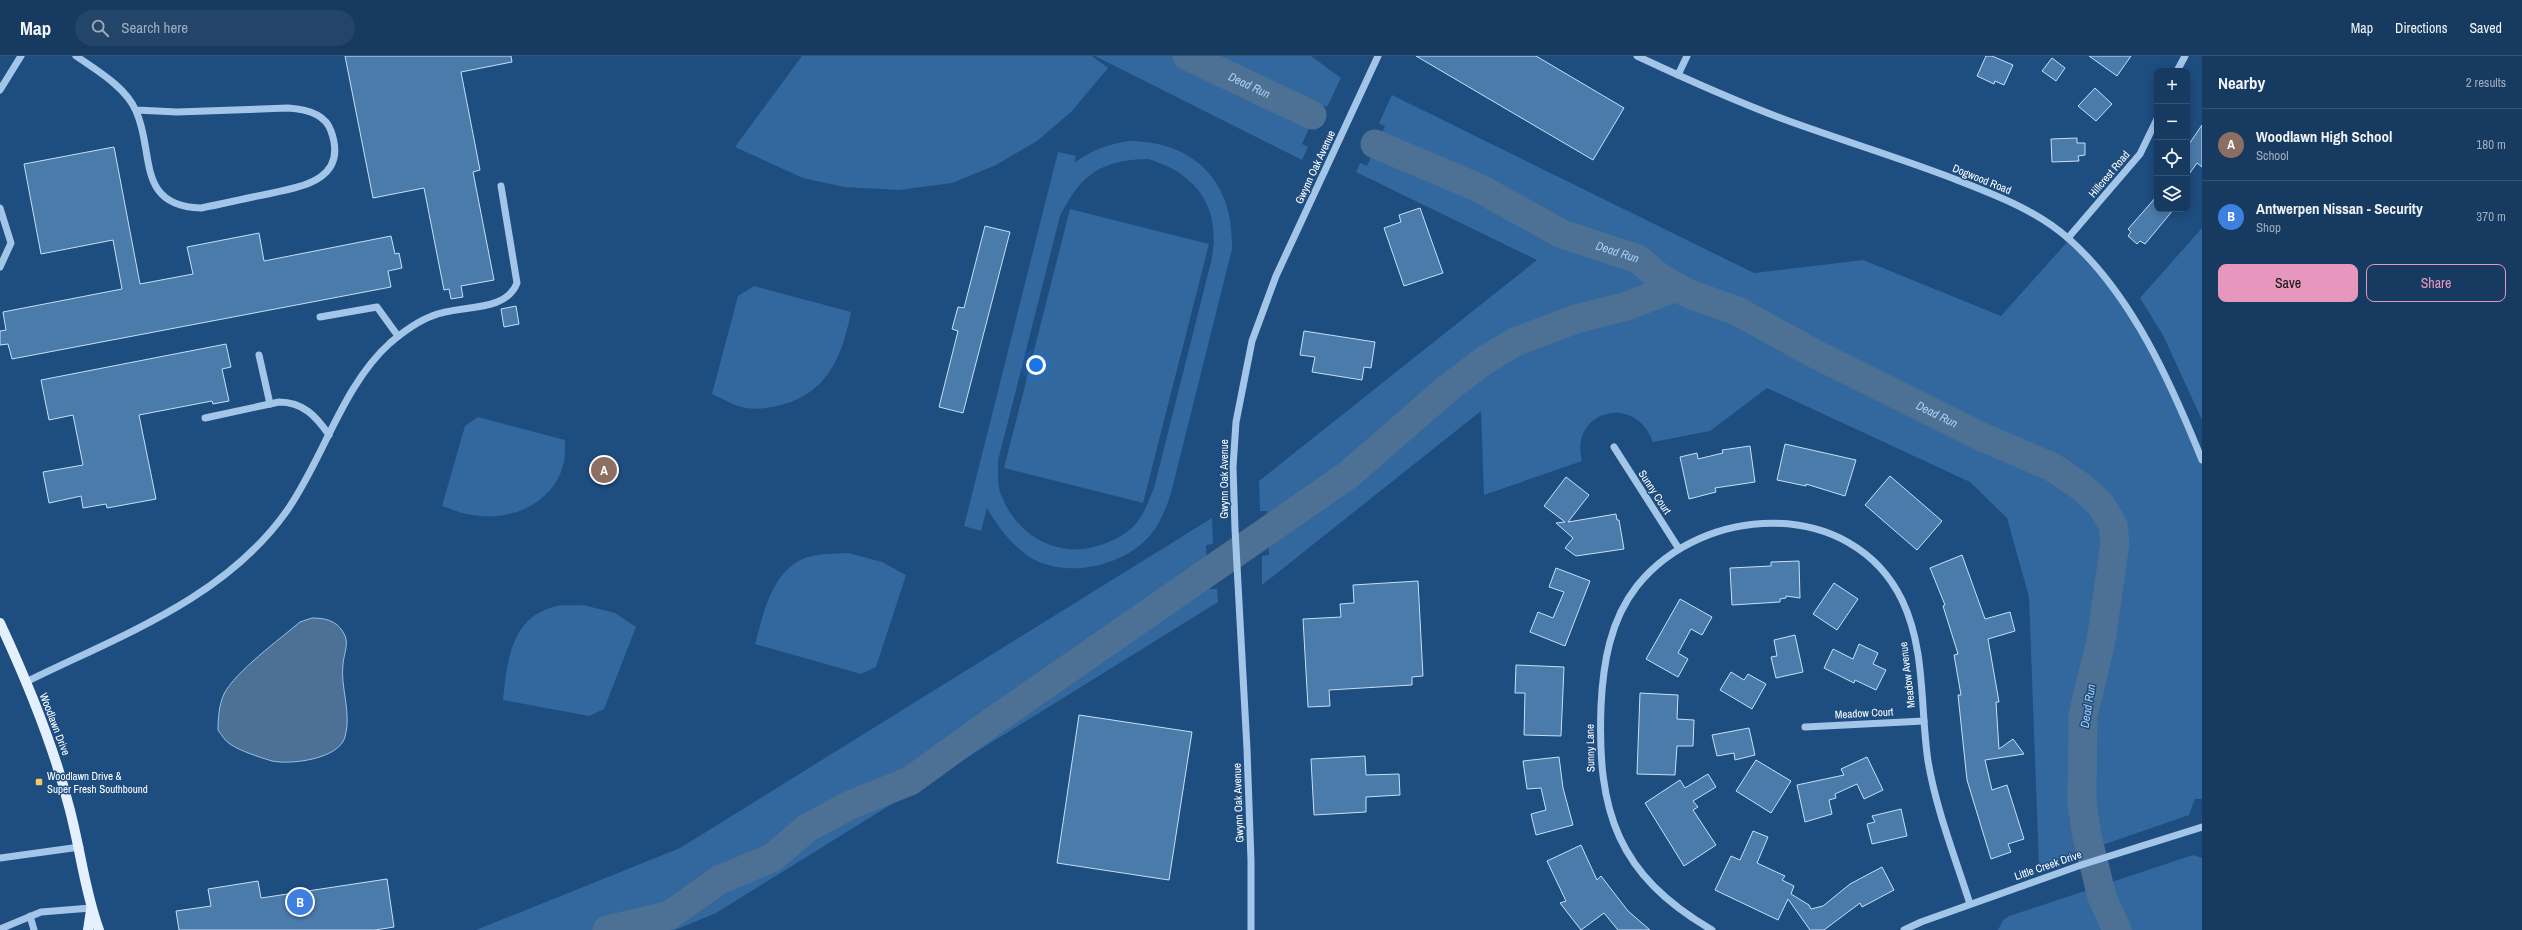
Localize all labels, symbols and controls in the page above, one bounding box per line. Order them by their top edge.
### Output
search box [75,10,355,46]
text: Map [20,15,51,41]
icon: search [89,17,111,39]
text: Search here [121,17,188,38]
text: Map [2351,19,2373,37]
text: Directions [2395,19,2447,37]
text: Saved [2469,19,2502,37]
map controls [2154,68,2190,212]
button: + [2154,68,2190,104]
water label: Dead Run [1226,69,1273,102]
text: Nearby [2218,71,2265,94]
text: 2 results [2466,74,2506,91]
button: − [2154,104,2190,140]
text: Woodlawn High School [2256,126,2392,147]
street label: Gwynn Oak Avenue [1292,128,1338,206]
text: A [2227,136,2235,153]
text: 180 m [2476,136,2506,153]
button: locate [2154,140,2190,176]
text: School [2256,147,2289,164]
street label: Hillcrest Road [2085,148,2133,200]
street label: Dogwood Road [1951,161,2013,197]
button: layers [2154,176,2190,212]
text: Antwerpen Nissan - Security [2256,198,2423,219]
text: B [2227,208,2235,225]
text: 370 m [2476,208,2506,225]
text: Shop [2256,219,2281,236]
water label: Dead Run [1594,238,1641,267]
button: Save [2218,264,2358,302]
button: Share [2366,264,2506,302]
your location [1026,355,1046,375]
water label: Dead Run [1913,398,1960,432]
street label: Gwynn Oak Avenue [1217,439,1231,519]
pin: A [591,455,617,485]
street label: Sunny Court [1635,467,1675,517]
street label: Meadow Avenue [1896,641,1918,709]
water label: Dead Run [2077,683,2099,729]
street label: Woodlawn Drive [37,691,73,757]
street label: Meadow Court [1834,704,1894,722]
street label: Sunny Lane [1583,724,1597,772]
street label: Gwynn Oak Avenue [1230,763,1246,843]
place label: Woodlawn Drive & Super Fresh Southbound [47,769,148,796]
marker: Woodlawn Drive & Super Fresh Southbound [34,777,44,787]
street label: Little Creek Drive [2013,847,2083,883]
pin: B [287,887,313,917]

